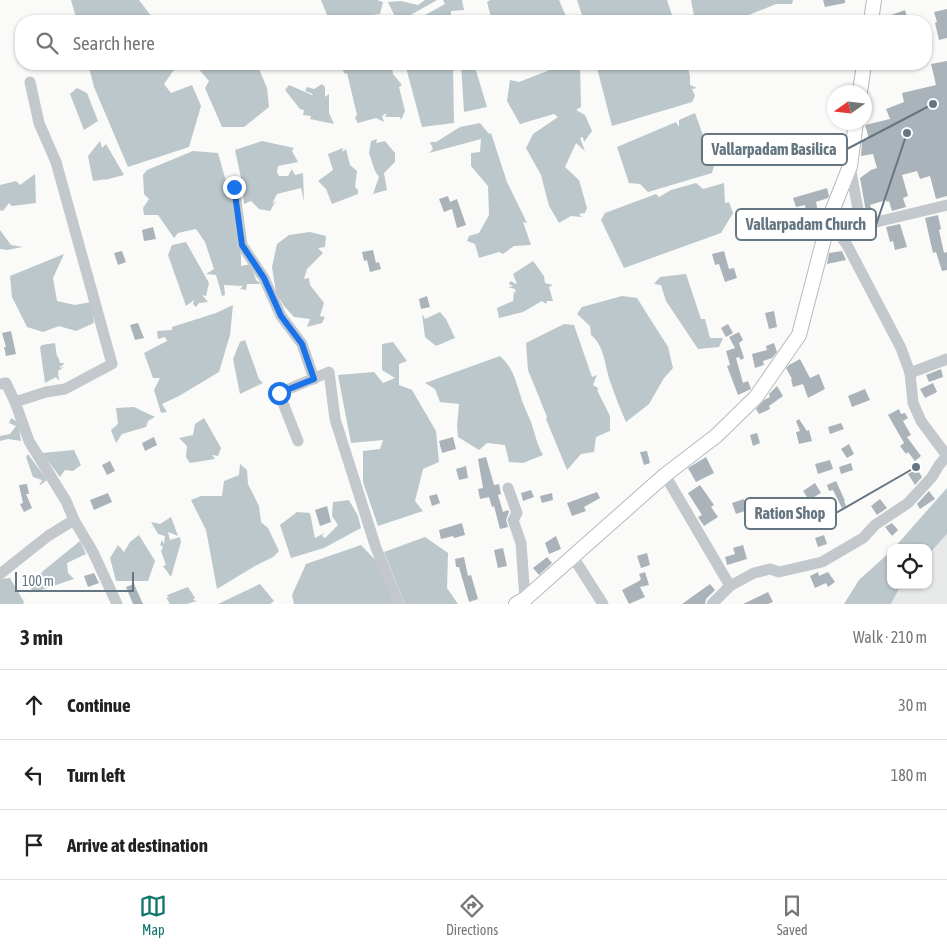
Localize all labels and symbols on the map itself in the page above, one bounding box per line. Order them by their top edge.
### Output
north arrow [827,85,872,130]
callout: Vallarpadam Basilica [702,134,847,165]
text: Vallarpadam Basilica [711,140,836,158]
route end [223,176,246,199]
callout: Vallarpadam Church [736,209,876,240]
text: Vallarpadam Church [745,215,866,233]
route start [268,382,291,405]
callout: Ration Shop [745,498,836,529]
text: Ration Shop [755,504,826,522]
scale bar [15,569,134,592]

